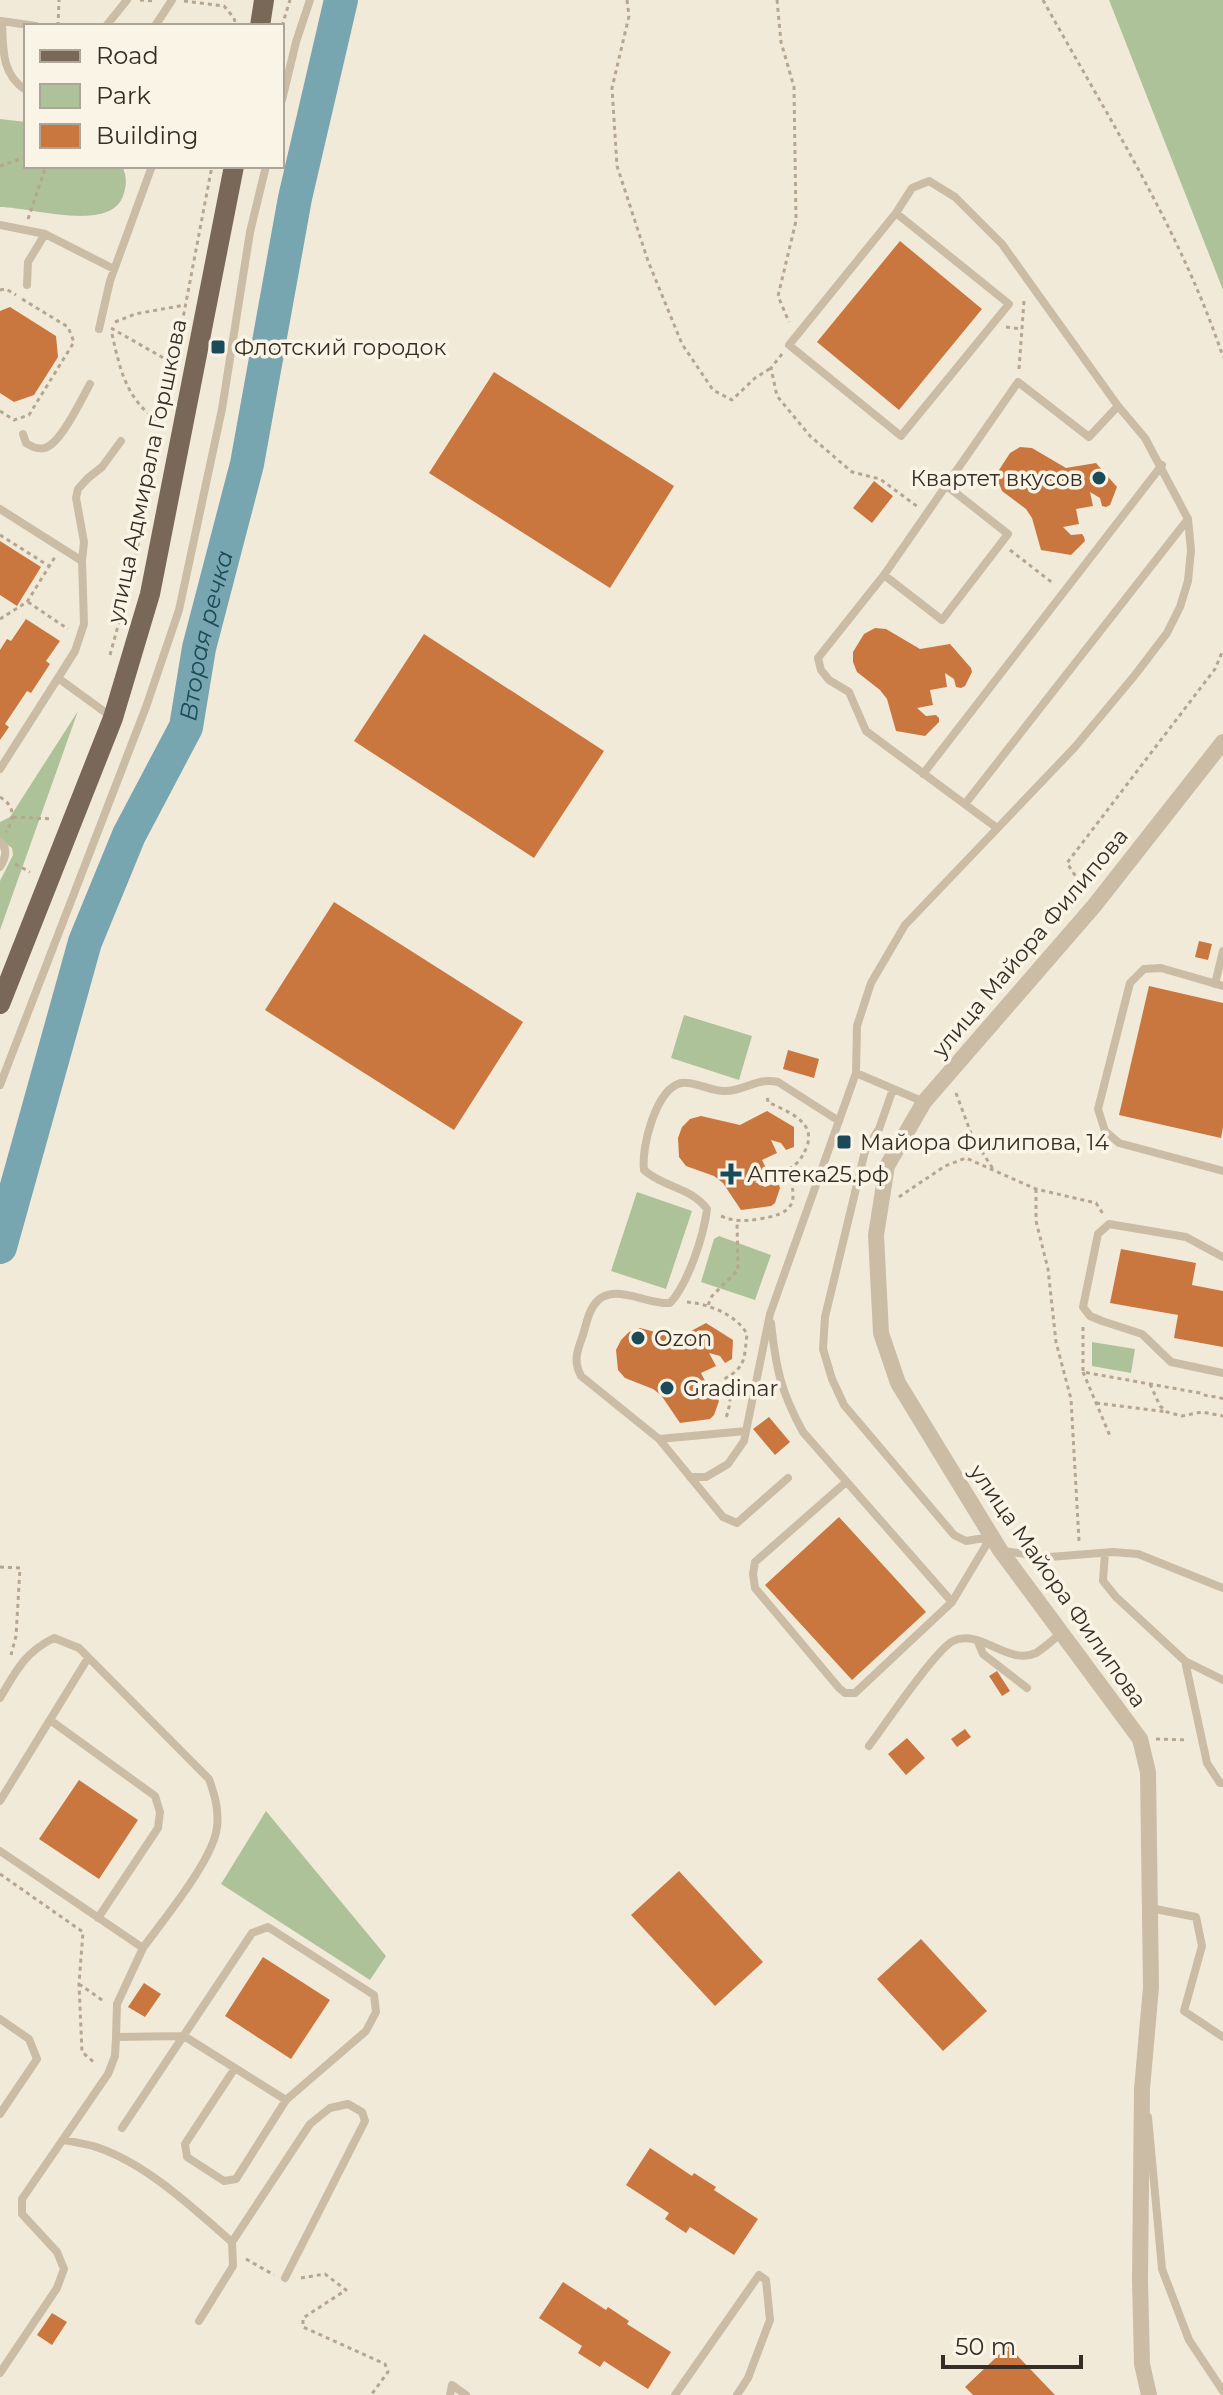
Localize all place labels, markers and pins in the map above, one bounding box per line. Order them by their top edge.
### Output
place label: Флотский городок [234,334,447,361]
marker: Флотский городок [209,338,227,356]
place label: Квартет вкусов [911,465,1083,492]
marker: Квартет вкусов [1090,469,1108,487]
place label: Майора Филипова, 14 [860,1129,1109,1156]
marker: Майора Филипова, 14 [835,1133,853,1151]
place label: Аптека25.рф [747,1161,889,1188]
marker: Аптека25.рф [722,1165,740,1183]
place label: Ozon [654,1325,712,1352]
marker: Ozon [629,1329,647,1347]
place label: Gradinar [683,1375,778,1402]
marker: Gradinar [658,1379,676,1397]

